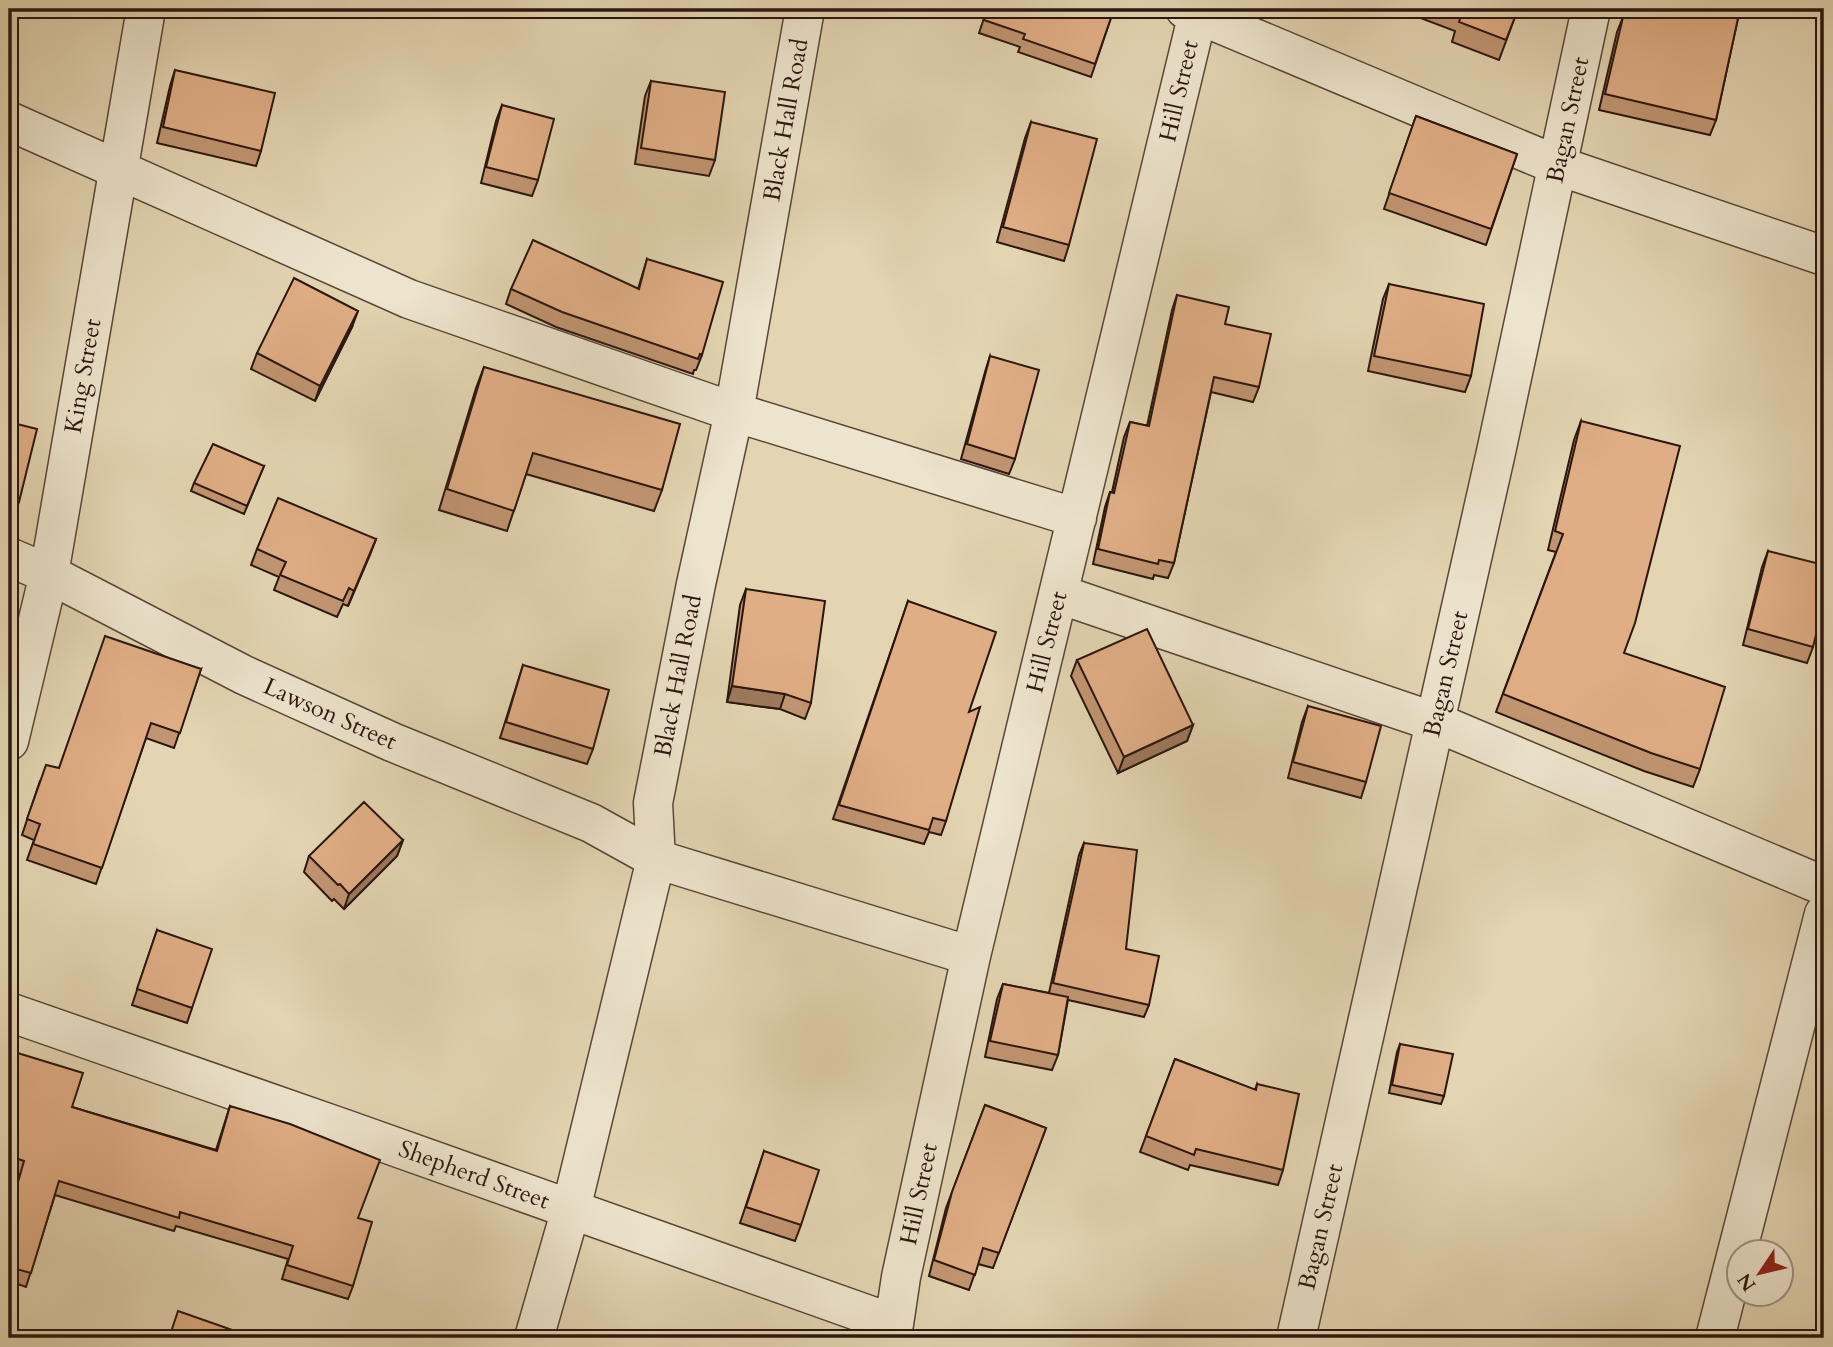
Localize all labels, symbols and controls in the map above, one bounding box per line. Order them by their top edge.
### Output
street label: Black Hall Road [755,36,817,204]
street label: Hill Street [1151,37,1207,145]
street label: Bagan Street [1539,53,1598,186]
street label: King Street [57,316,109,436]
street label: Hill Street [1019,588,1076,696]
street label: Black Hall Road [646,592,710,760]
street label: Bagan Street [1415,607,1477,740]
street label: Lawson Street [258,670,402,758]
street label: Shepherd Street [394,1132,555,1218]
street label: Hill Street [892,1140,946,1248]
street label: Bagan Street [1290,1160,1352,1293]
north arrow [1724,1238,1794,1308]
text: N [1731,1268,1762,1296]

